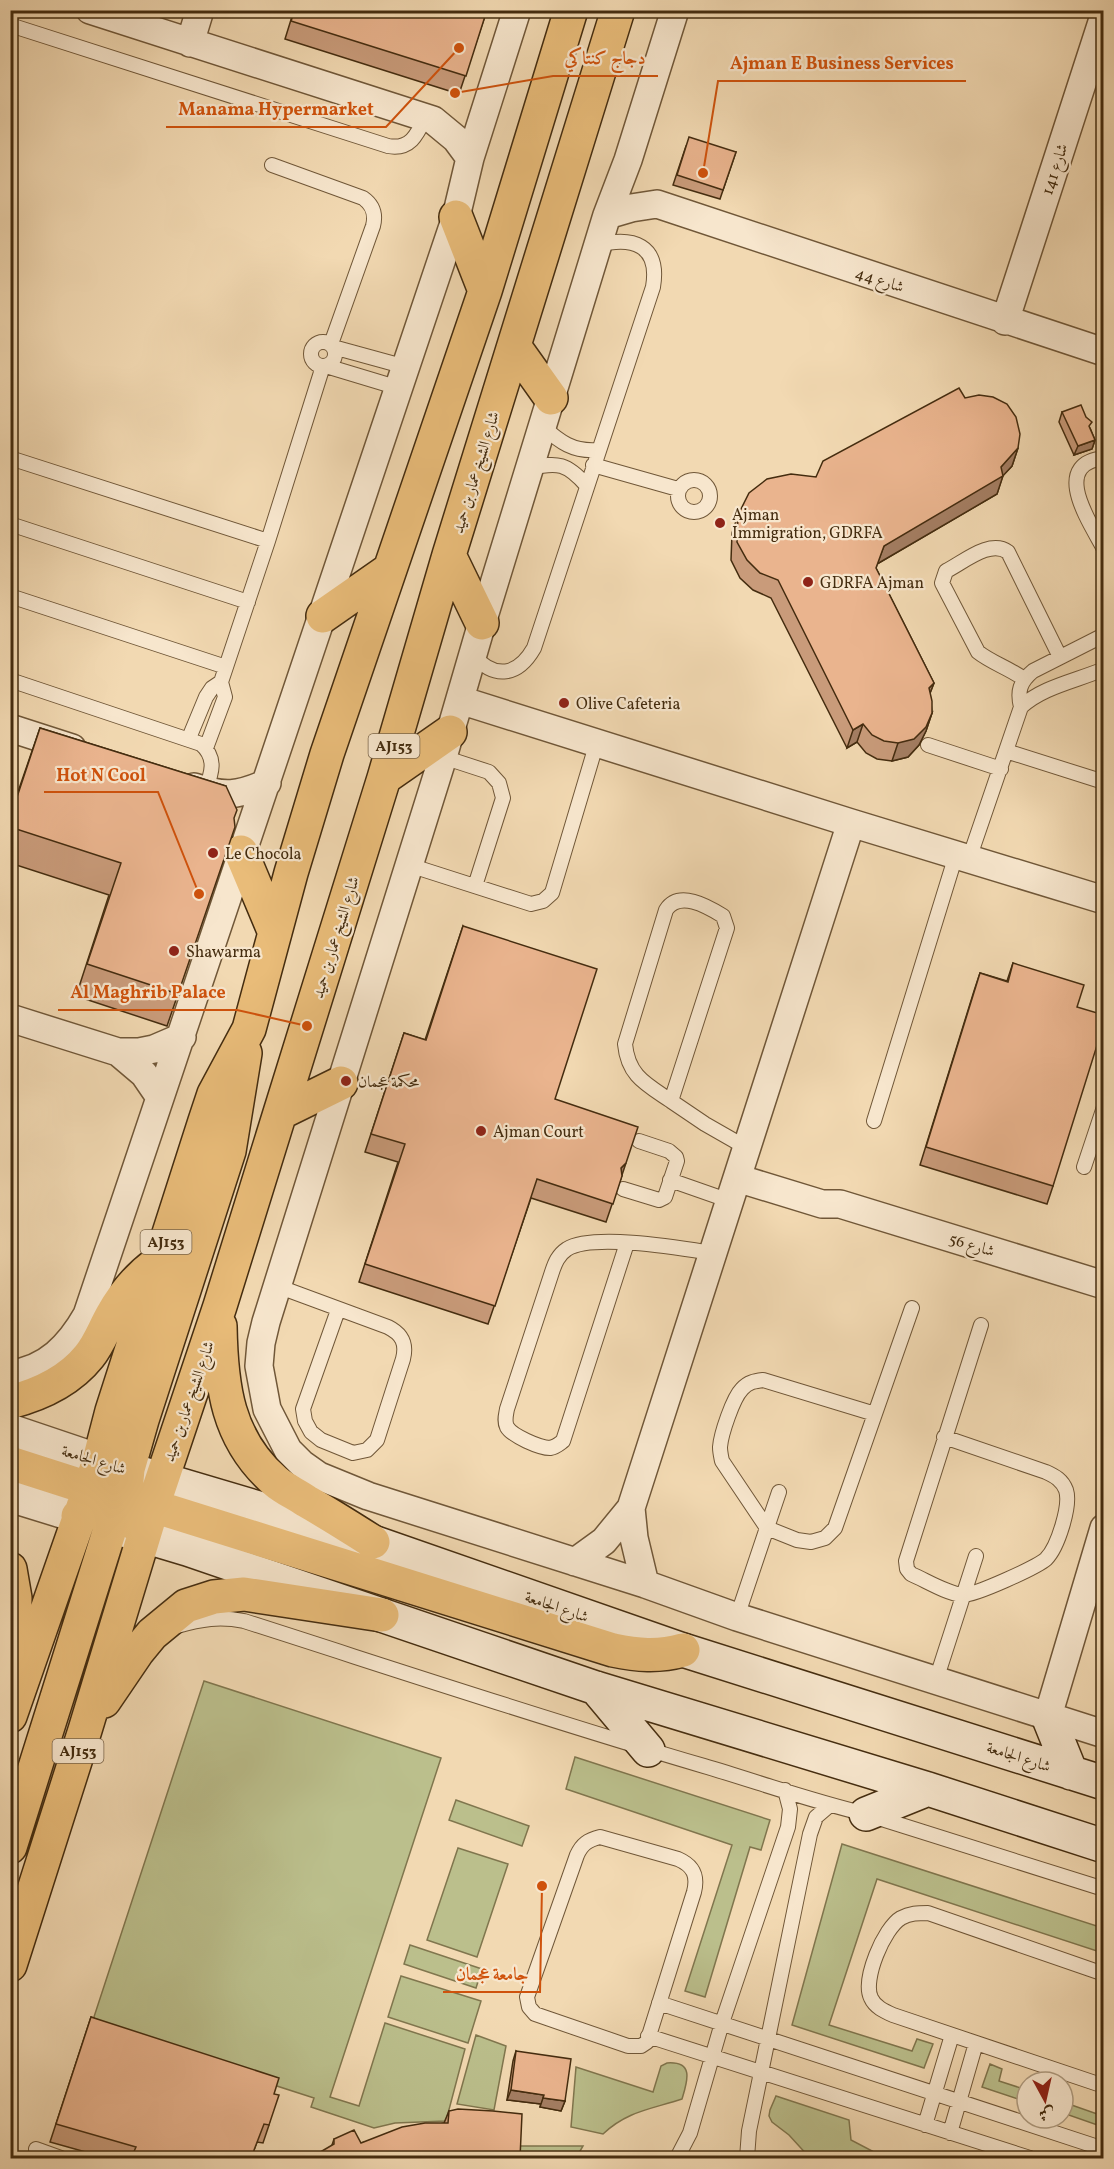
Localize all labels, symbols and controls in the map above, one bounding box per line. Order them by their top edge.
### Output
callout: دجاج كنتاكي [553,40,658,76]
callout: Ajman E Business Services [718,45,966,81]
text: دجاج كنتاكي [563,47,646,74]
text: Ajman E Business Services [730,52,954,77]
callout: Manama Hypermarket [166,91,386,127]
text: Manama Hypermarket [178,98,374,123]
street label: شارع 141 [1037,141,1075,199]
street label: شارع 44 [852,263,907,300]
street label: شارع الشيخ عمار بن حميد [448,409,508,537]
place label: Ajman Immigration, GDRFA [732,505,883,545]
marker: Ajman Immigration, GDRFA [713,516,727,530]
place label: GDRFA Ajman [820,573,924,595]
marker: GDRFA Ajman [801,575,815,589]
place label: Olive Cafeteria [576,694,680,716]
marker: Olive Cafeteria [557,696,571,710]
road number: AJ153 [368,734,420,758]
callout: Hot N Cool [44,756,158,792]
text: Hot N Cool [56,764,146,789]
place label: Le Chocola [225,844,302,866]
marker: Le Chocola [206,846,220,860]
street label: شارع الشيخ عمار بن حميد [308,874,368,1002]
place label: Shawarma [186,942,261,964]
marker: Shawarma [167,944,181,958]
callout: Al Maghrib Palace [58,974,237,1010]
text: Al Maghrib Palace [70,981,226,1006]
place label: محكمة عجمان [358,1072,420,1094]
marker: محكمة عجمان [339,1074,353,1088]
place label: Ajman Court [493,1122,584,1144]
marker: Ajman Court [474,1124,488,1138]
street label: شارع 56 [946,1229,997,1264]
road number: AJ153 [140,1230,192,1254]
street label: شارع الشيخ عمار بن حميد [159,1338,223,1466]
street label: شارع الجامعة [58,1441,128,1482]
street label: شارع الجامعة [521,1587,591,1630]
street label: شارع الجامعة [983,1737,1053,1780]
road number: AJ153 [52,1739,104,1763]
callout: جامعة عجمان [443,1956,540,1992]
text: جامعة عجمان [456,1963,528,1988]
north arrow [1015,2070,1075,2130]
text: ش [1037,2101,1056,2125]

